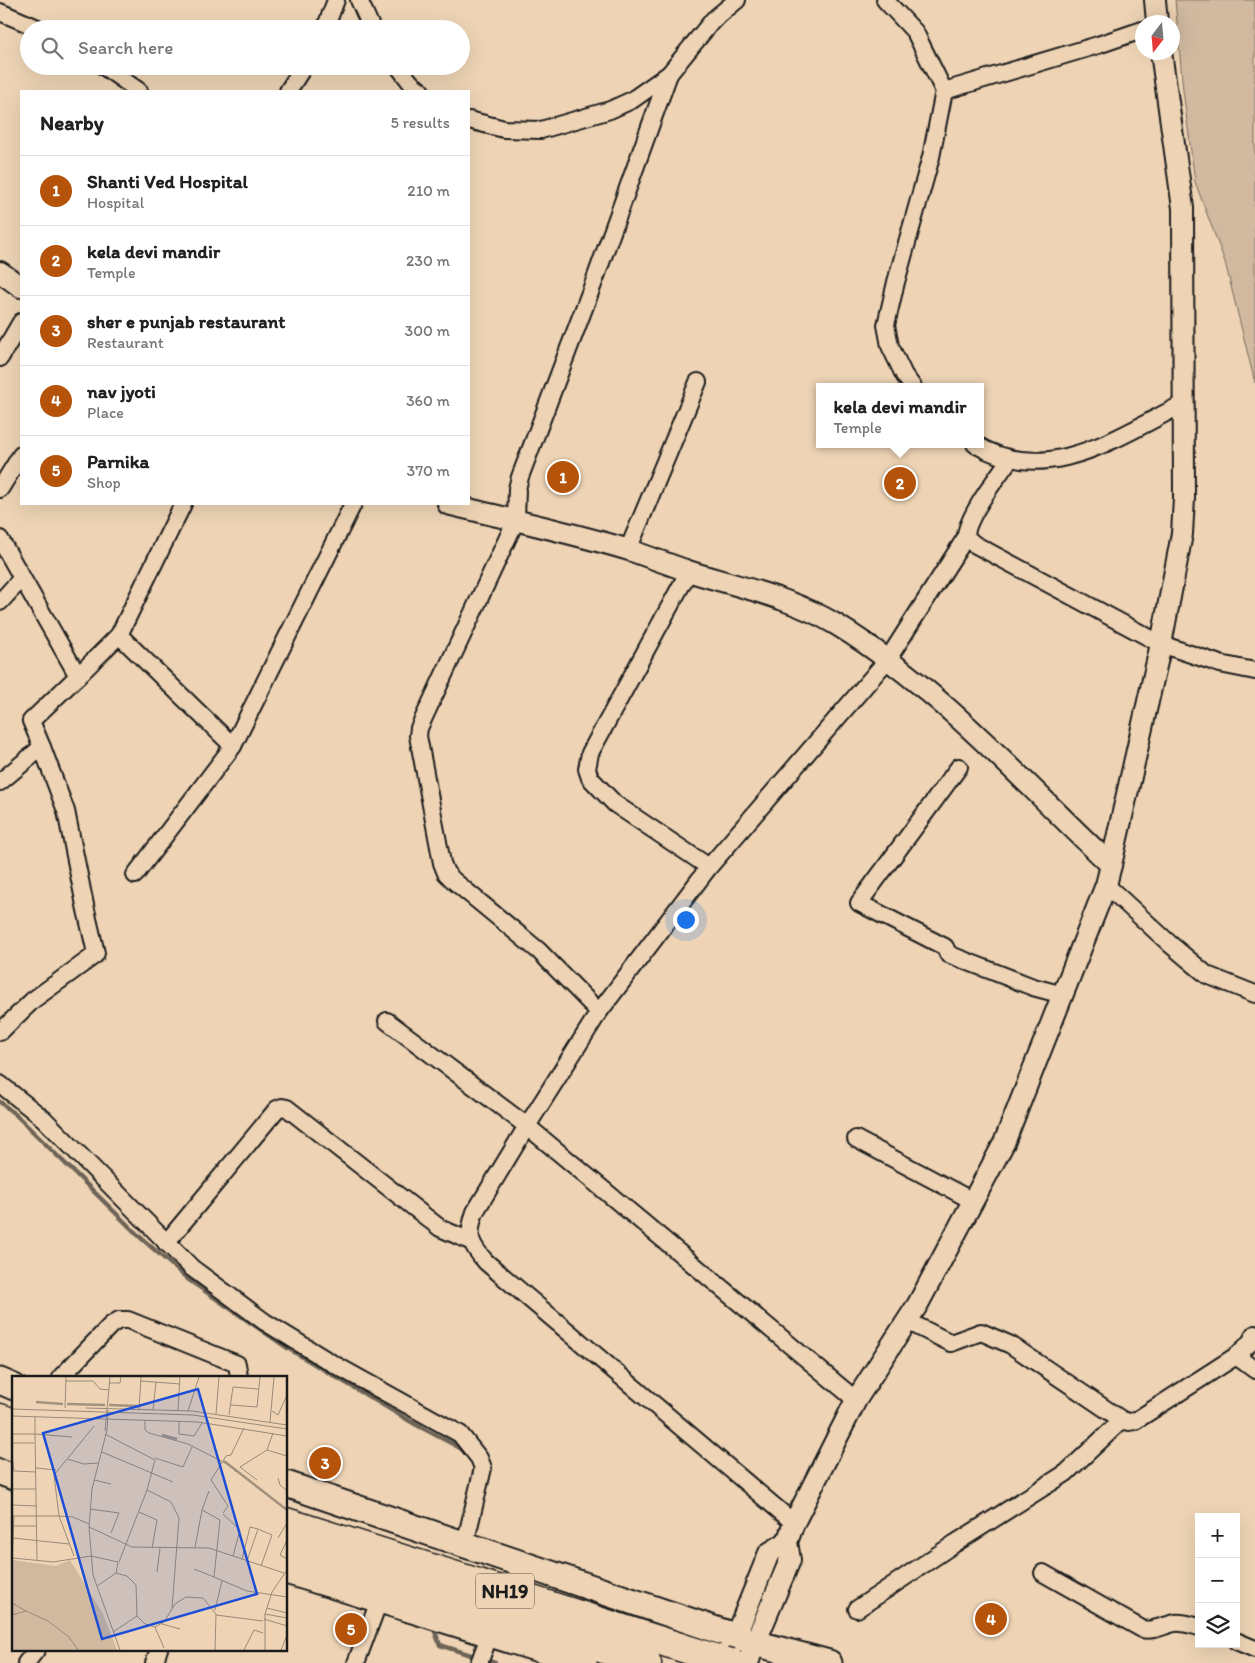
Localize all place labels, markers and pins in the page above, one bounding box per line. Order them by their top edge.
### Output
pin: 1 [547,458,579,496]
pin: 2 [884,464,916,502]
pin: 3 [309,1444,341,1482]
pin: 4 [975,1600,1007,1638]
pin: 5 [335,1610,367,1648]

